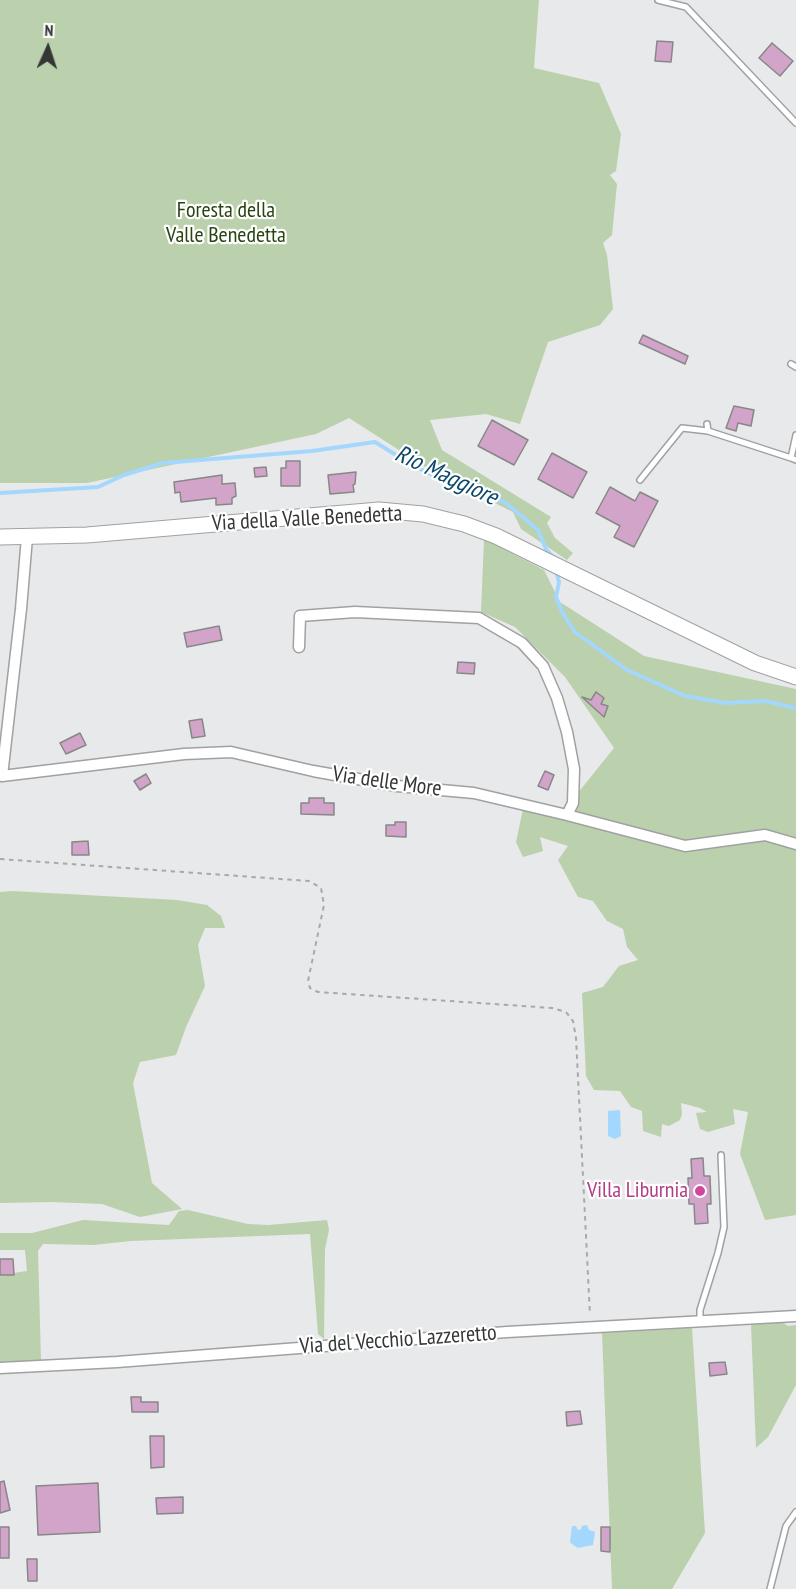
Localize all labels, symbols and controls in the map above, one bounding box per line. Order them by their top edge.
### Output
north arrow [18,18,78,78]
text: N [44,20,54,40]
park label: Foresta della Valle Benedetta [166,198,286,249]
water label: Rio Maggiore [390,440,502,512]
street label: Via della Valle Benedetta [211,501,403,537]
street label: Via delle More [331,761,443,803]
place label: Villa Liburnia [587,1178,688,1204]
marker: Villa Liburnia [693,1184,707,1198]
street label: Via del Vecchio Lazzeretto [299,1320,497,1360]

